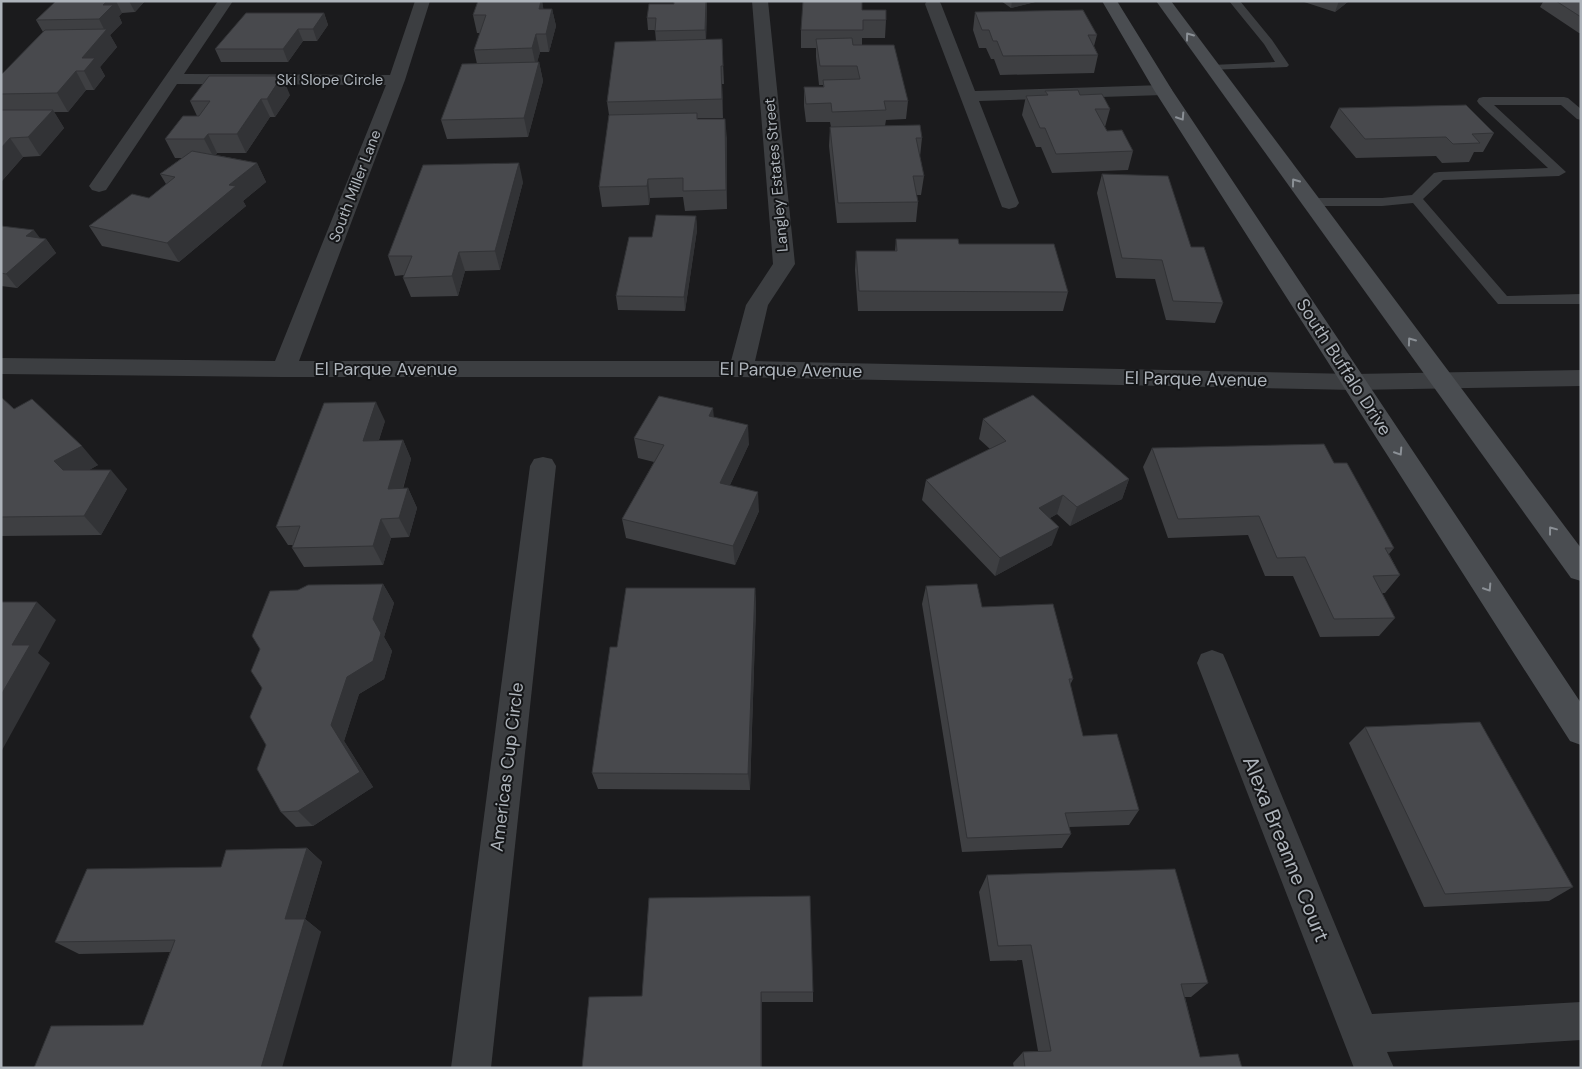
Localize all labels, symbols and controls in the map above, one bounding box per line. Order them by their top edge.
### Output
one-way arrow [1186,33,1194,42]
street label: Ski Slope Circle [277,70,383,90]
street label: Langley Estates Street [759,97,793,253]
one-way arrow [1175,111,1184,121]
street label: South Miller Lane [324,127,386,245]
one-way arrow [1291,178,1301,187]
street label: South Buffalo Drive [1291,294,1397,440]
one-way arrow [1408,337,1417,347]
street label: El Parque Avenue [315,357,457,381]
street label: El Parque Avenue [719,357,863,383]
street label: El Parque Avenue [1124,366,1268,392]
one-way arrow [1393,447,1403,456]
one-way arrow [1549,527,1557,536]
one-way arrow [1482,583,1491,592]
street label: Americas Cup Circle [485,681,529,853]
street label: Alexa Breanne Court [1236,752,1336,946]

